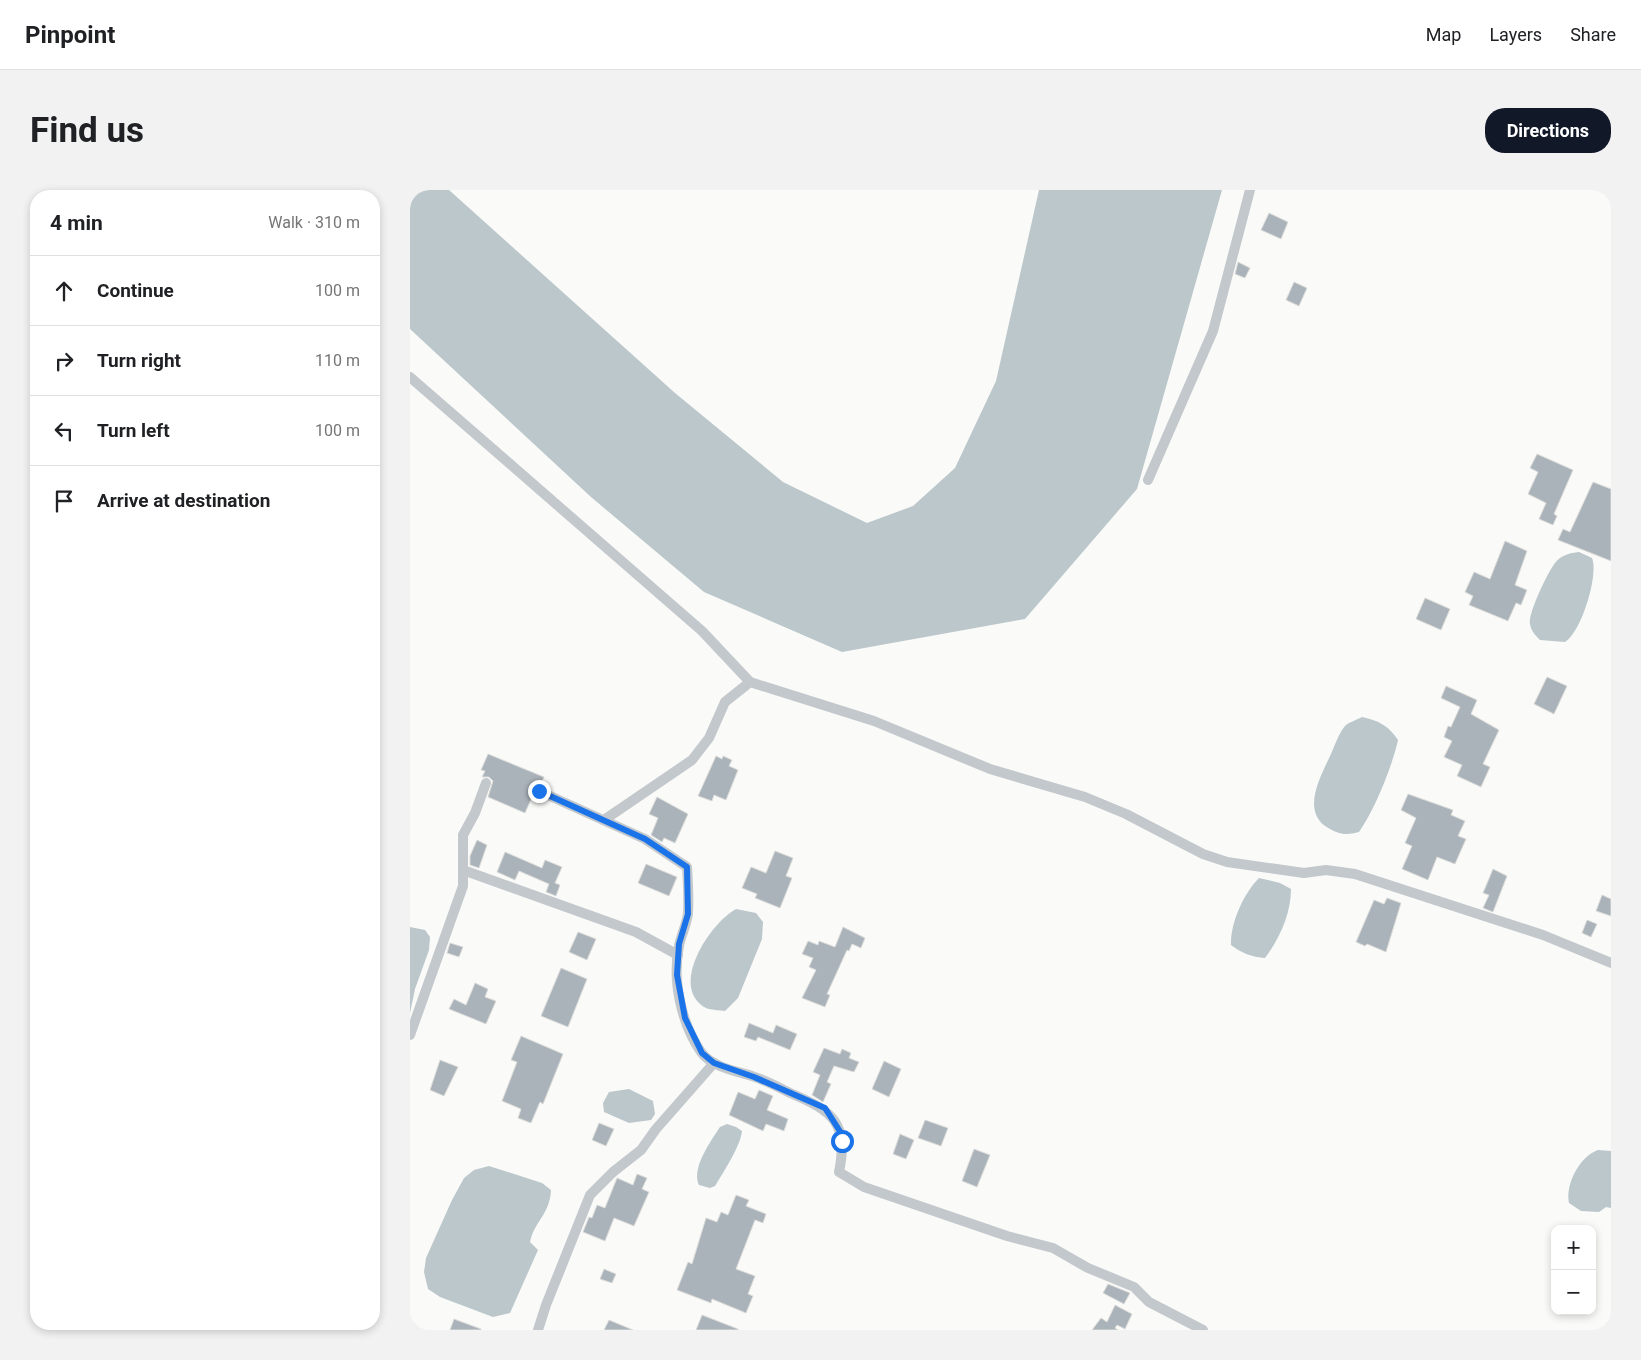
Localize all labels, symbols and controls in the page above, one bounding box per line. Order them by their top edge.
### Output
text: Pinpoint [25,21,115,49]
text: Map [1426,24,1461,45]
text: Layers [1489,24,1542,45]
text: Share [1570,24,1616,45]
button: Directions [1485,108,1611,153]
text: Find us [30,110,144,151]
text: 4 min [50,211,103,235]
text: Walk · 310 m [268,213,360,232]
icon: ahead [50,277,78,305]
text: Continue [97,279,174,302]
text: 100 m [315,281,360,300]
icon: right [50,347,78,375]
text: Turn right [97,349,181,372]
text: 110 m [315,351,360,370]
icon: left [50,417,78,445]
text: Turn left [97,419,170,442]
text: 100 m [315,421,360,440]
icon: arrive [50,487,78,515]
text: Arrive at destination [97,489,270,512]
route end [528,780,551,803]
route start [831,1130,854,1153]
map controls [1551,1225,1596,1315]
button: + [1551,1225,1596,1270]
button: − [1551,1270,1596,1315]

